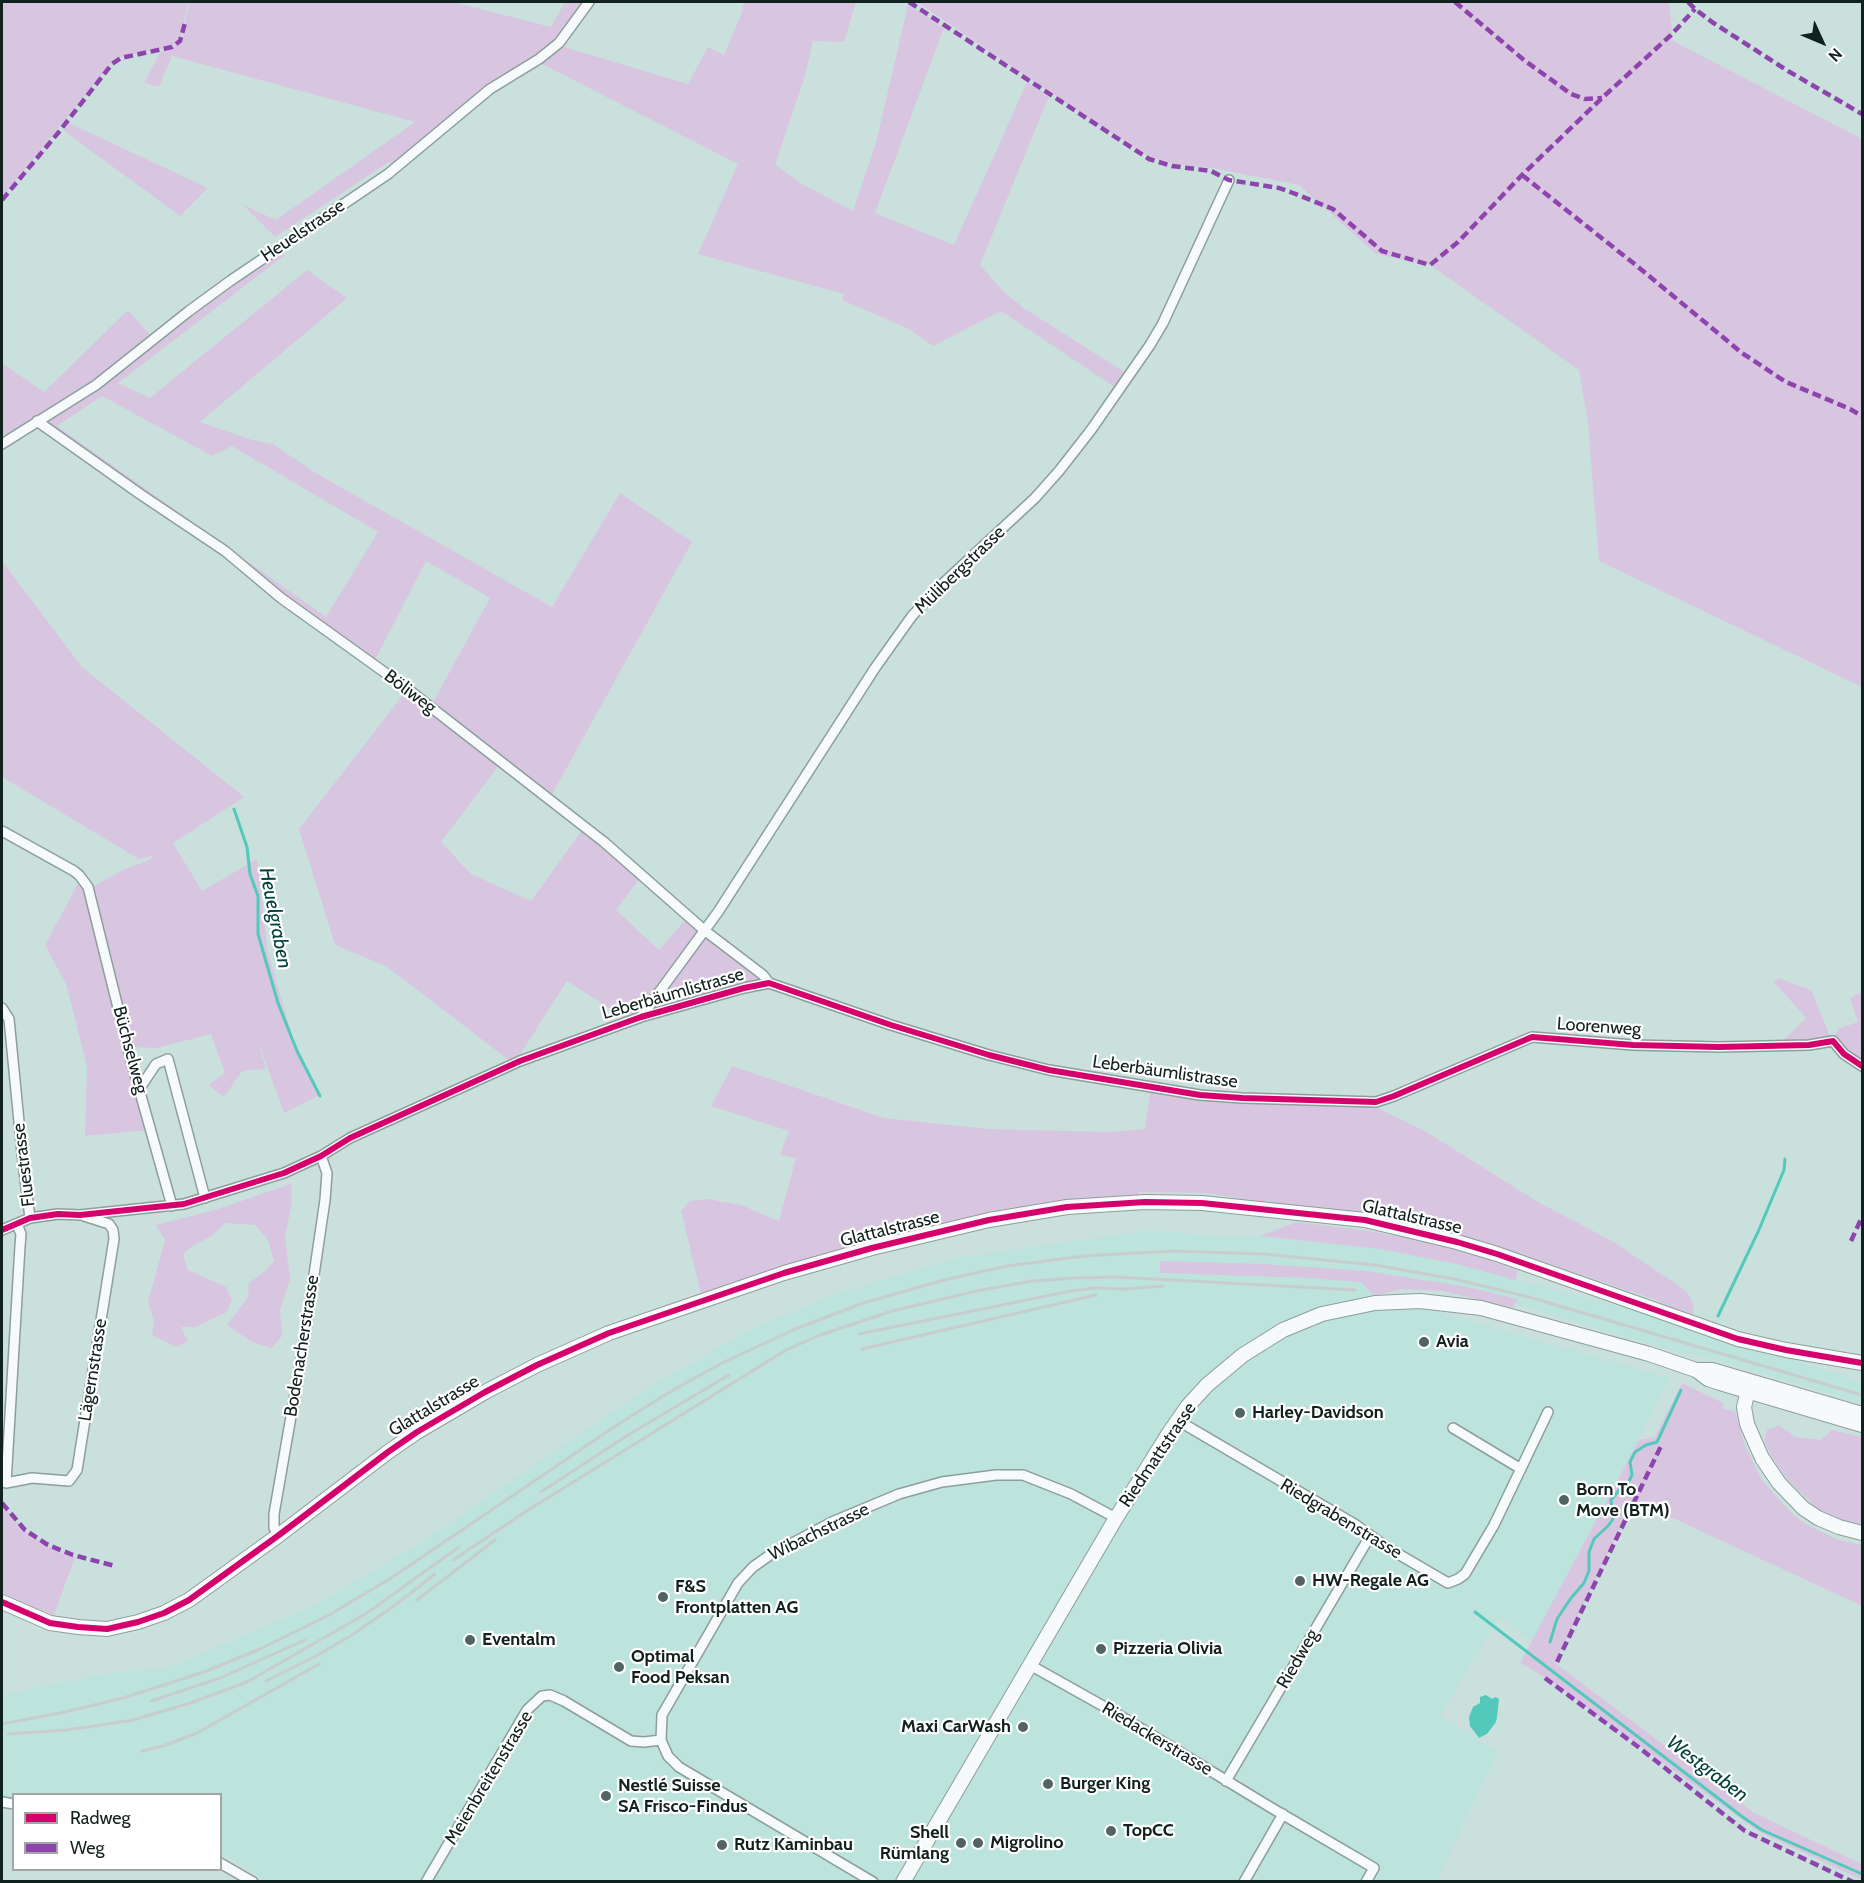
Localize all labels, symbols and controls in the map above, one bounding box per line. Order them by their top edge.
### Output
north arrow [1792,12,1852,72]
text: N [1825,44,1846,66]
street label: Heuelstrasse [257,195,349,267]
street label: Mülibergstrasse [910,521,1010,619]
street label: Böliweg [380,665,440,719]
water label: Heuelgraben [253,866,297,970]
street label: Leberbäumlistrasse [600,963,746,1025]
street label: Büchselweg [108,1004,152,1096]
street label: Loorenweg [1556,1013,1642,1041]
street label: Leberbäumlistrasse [1091,1051,1239,1093]
street label: Fluestrasse [8,1122,40,1208]
street label: Glattalstrasse [1360,1195,1464,1239]
street label: Glattalstrasse [838,1206,942,1252]
street label: Bodenacherstrasse [280,1274,324,1418]
street label: Lägernstrasse [74,1317,112,1423]
place label: Avia [1436,1331,1469,1353]
marker: Avia [1417,1335,1431,1349]
street label: Glattalstrasse [385,1371,483,1441]
street label: Riedmattstrasse [1115,1398,1201,1512]
place label: Harley-Davidson [1252,1402,1384,1424]
marker: Harley-Davidson [1233,1406,1247,1420]
street label: Riedgrabenstrasse [1276,1474,1406,1564]
place label: Born To Move (BTM) [1576,1479,1670,1522]
marker: Born To Move (BTM) [1557,1493,1571,1507]
street label: Wibachstrasse [765,1498,873,1566]
place label: HW-Regale AG [1312,1570,1429,1592]
marker: HW-Regale AG [1293,1574,1307,1588]
place label: F&S Frontplatten AG [675,1576,798,1618]
marker: F&S Frontplatten AG [656,1590,670,1604]
street label: Riedweg [1272,1626,1324,1692]
place label: Eventalm [482,1629,556,1651]
marker: Eventalm [463,1633,477,1647]
place label: Pizzeria Olivia [1113,1638,1222,1660]
marker: Pizzeria Olivia [1094,1642,1108,1656]
place label: Optimal Food Peksan [631,1646,730,1688]
marker: Optimal Food Peksan [612,1660,626,1674]
street label: Riedackerstrasse [1098,1698,1216,1780]
street label: Meienbreitenstrasse [441,1707,537,1849]
place label: Maxi CarWash [901,1716,1011,1738]
marker: Maxi CarWash [1016,1720,1030,1734]
water label: Westgraben [1661,1731,1753,1807]
place label: Burger King [1060,1773,1150,1795]
place label: Nestlé Suisse SA Frisco-Findus [618,1775,748,1818]
marker: Burger King [1041,1777,1055,1791]
marker: Nestlé Suisse SA Frisco-Findus [599,1789,613,1803]
legend [12,1793,222,1871]
text: Radweg [70,1807,131,1829]
place label: TopCC [1123,1820,1174,1842]
place label: Shell Rümlang [880,1822,949,1864]
marker: TopCC [1104,1824,1118,1838]
place label: Migrolino [990,1832,1063,1854]
place label: Rutz Kaminbau [734,1834,853,1856]
marker: Shell Rümlang [954,1836,968,1850]
marker: Migrolino [971,1836,985,1850]
text: Weg [70,1837,105,1859]
marker: Rutz Kaminbau [715,1838,729,1852]

